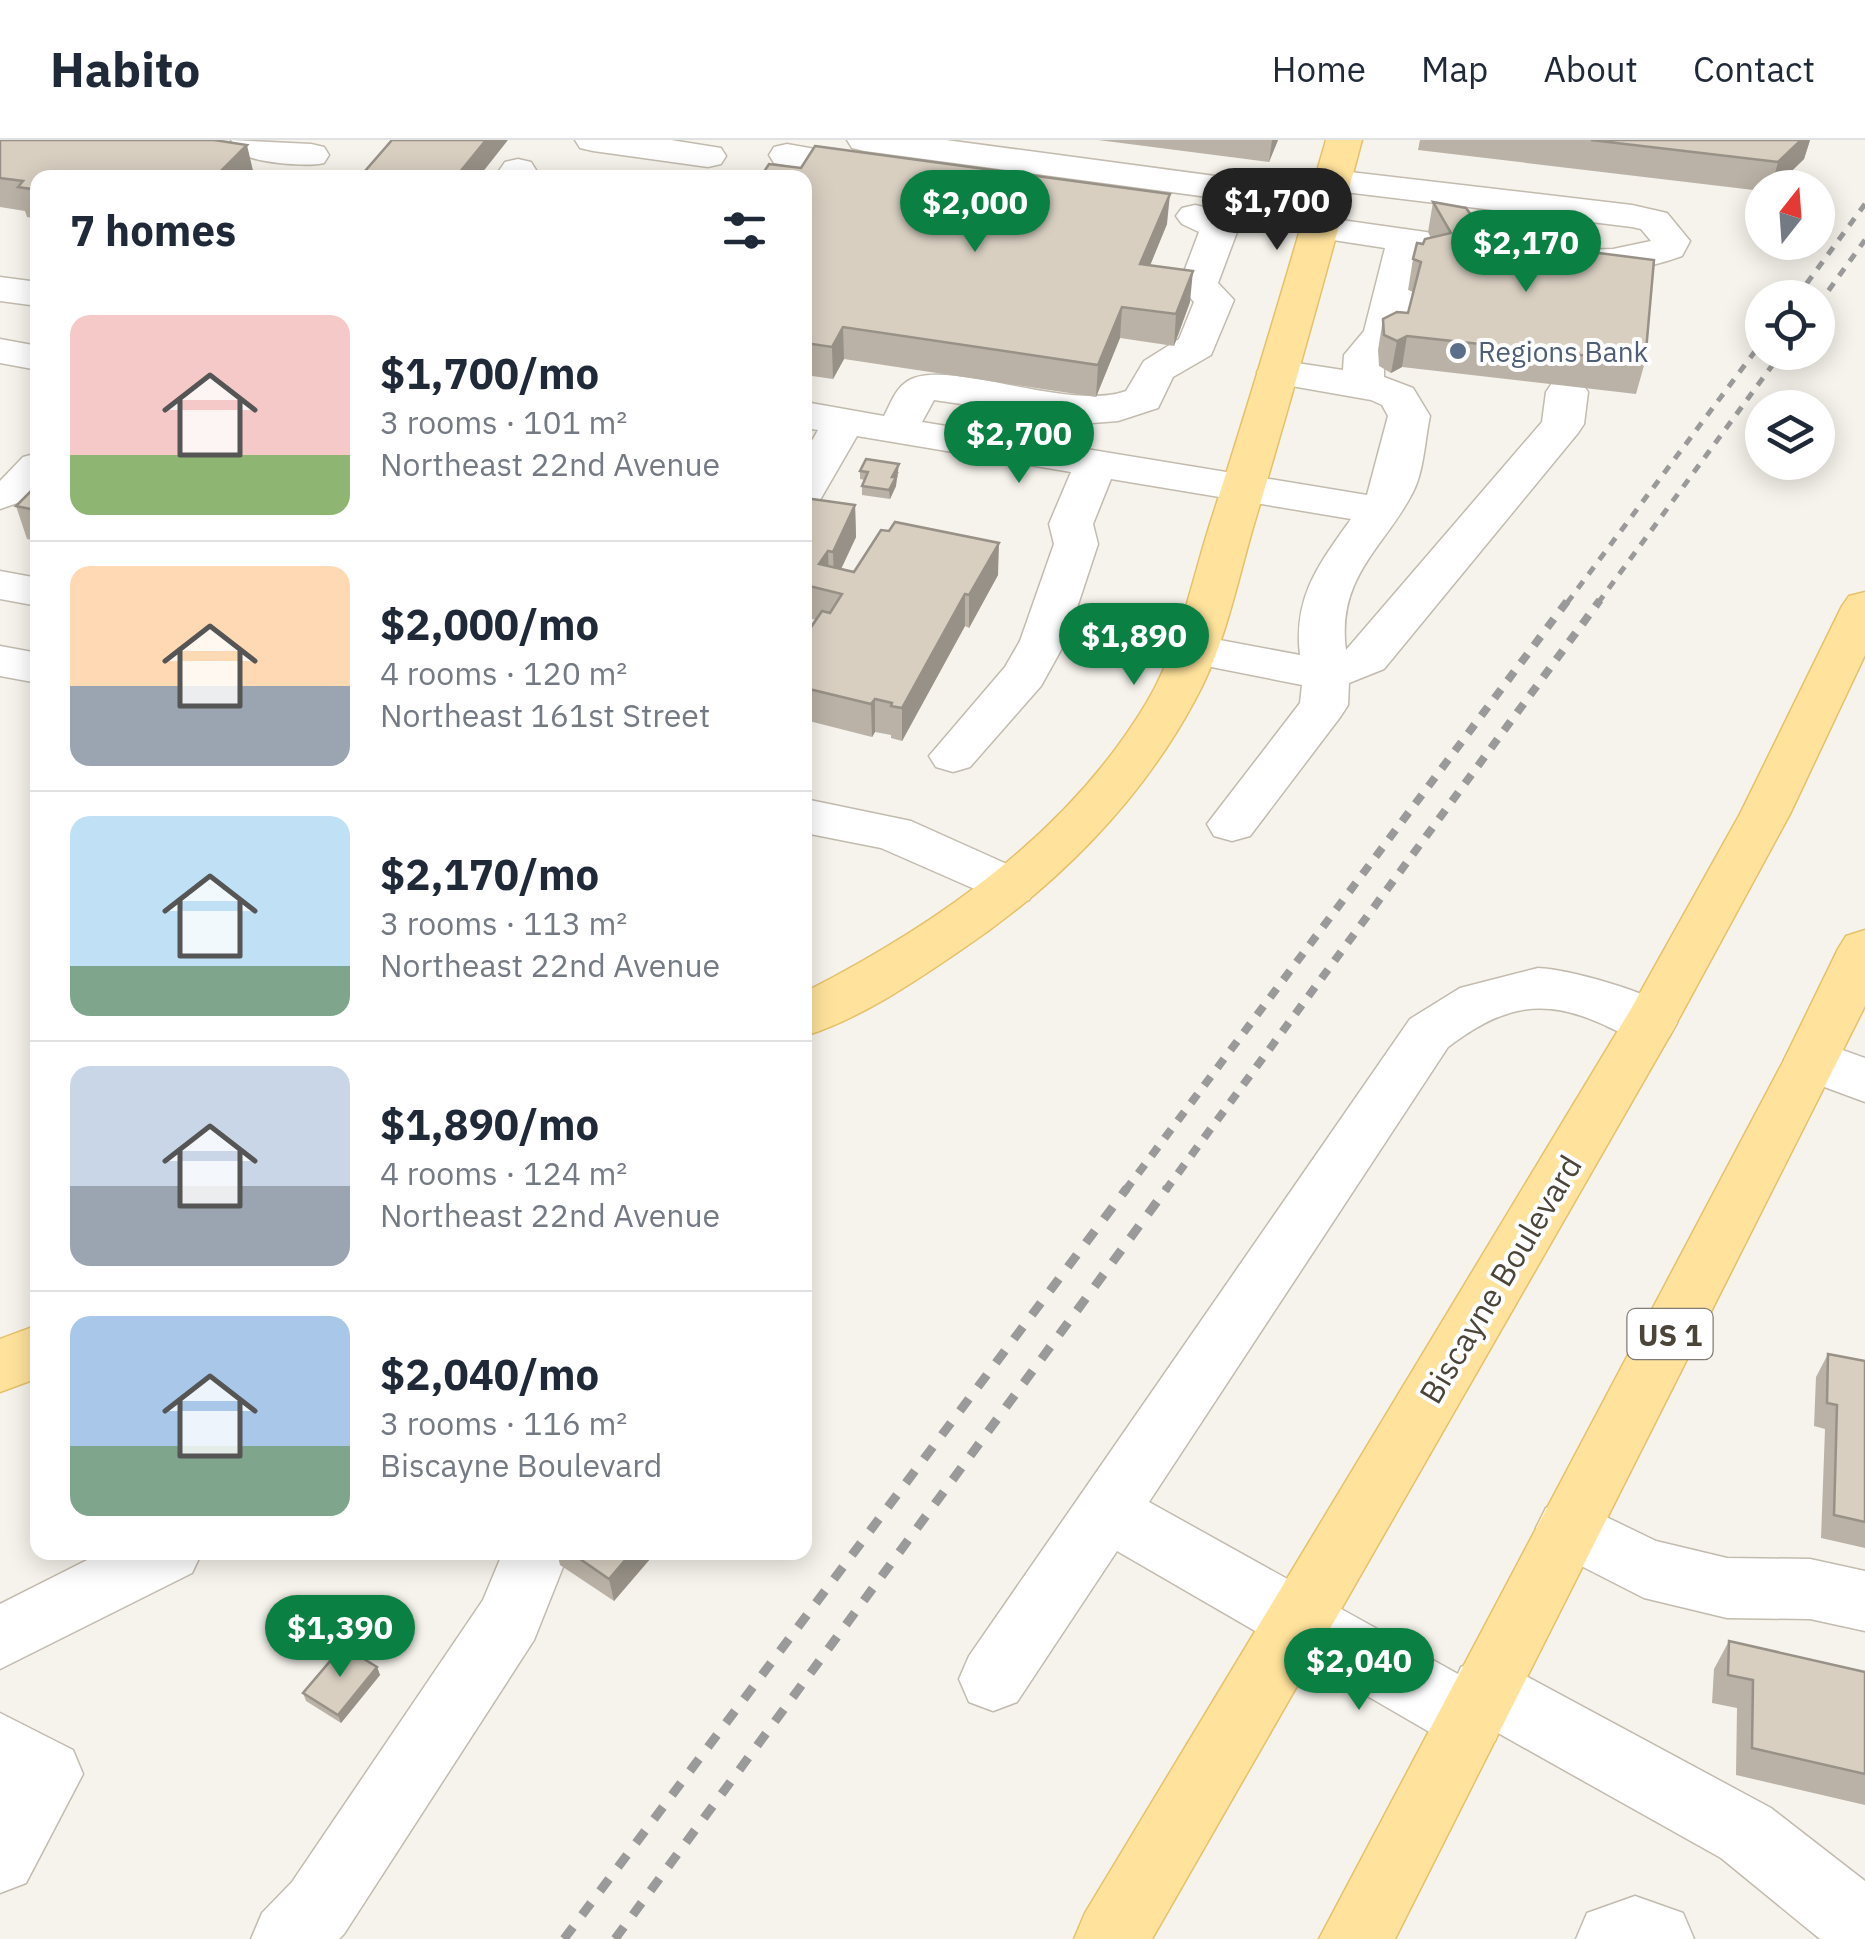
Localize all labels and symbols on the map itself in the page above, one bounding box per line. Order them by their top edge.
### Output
pin: $1,700 [1196,168,1358,253]
pin: $2,000 [894,170,1056,255]
north arrow [1745,170,1835,260]
pin: $2,170 [1445,210,1607,295]
place label: Regions Bank [1478,333,1649,370]
marker: Regions Bank [1447,340,1469,362]
pin: $2,700 [938,401,1100,486]
pin: $1,890 [1053,603,1215,688]
street label: Biscayne Boulevard [1409,1147,1591,1411]
road number: US 1 [1628,1309,1712,1359]
pin: $1,390 [259,1595,421,1680]
pin: $2,040 [1278,1628,1440,1713]

